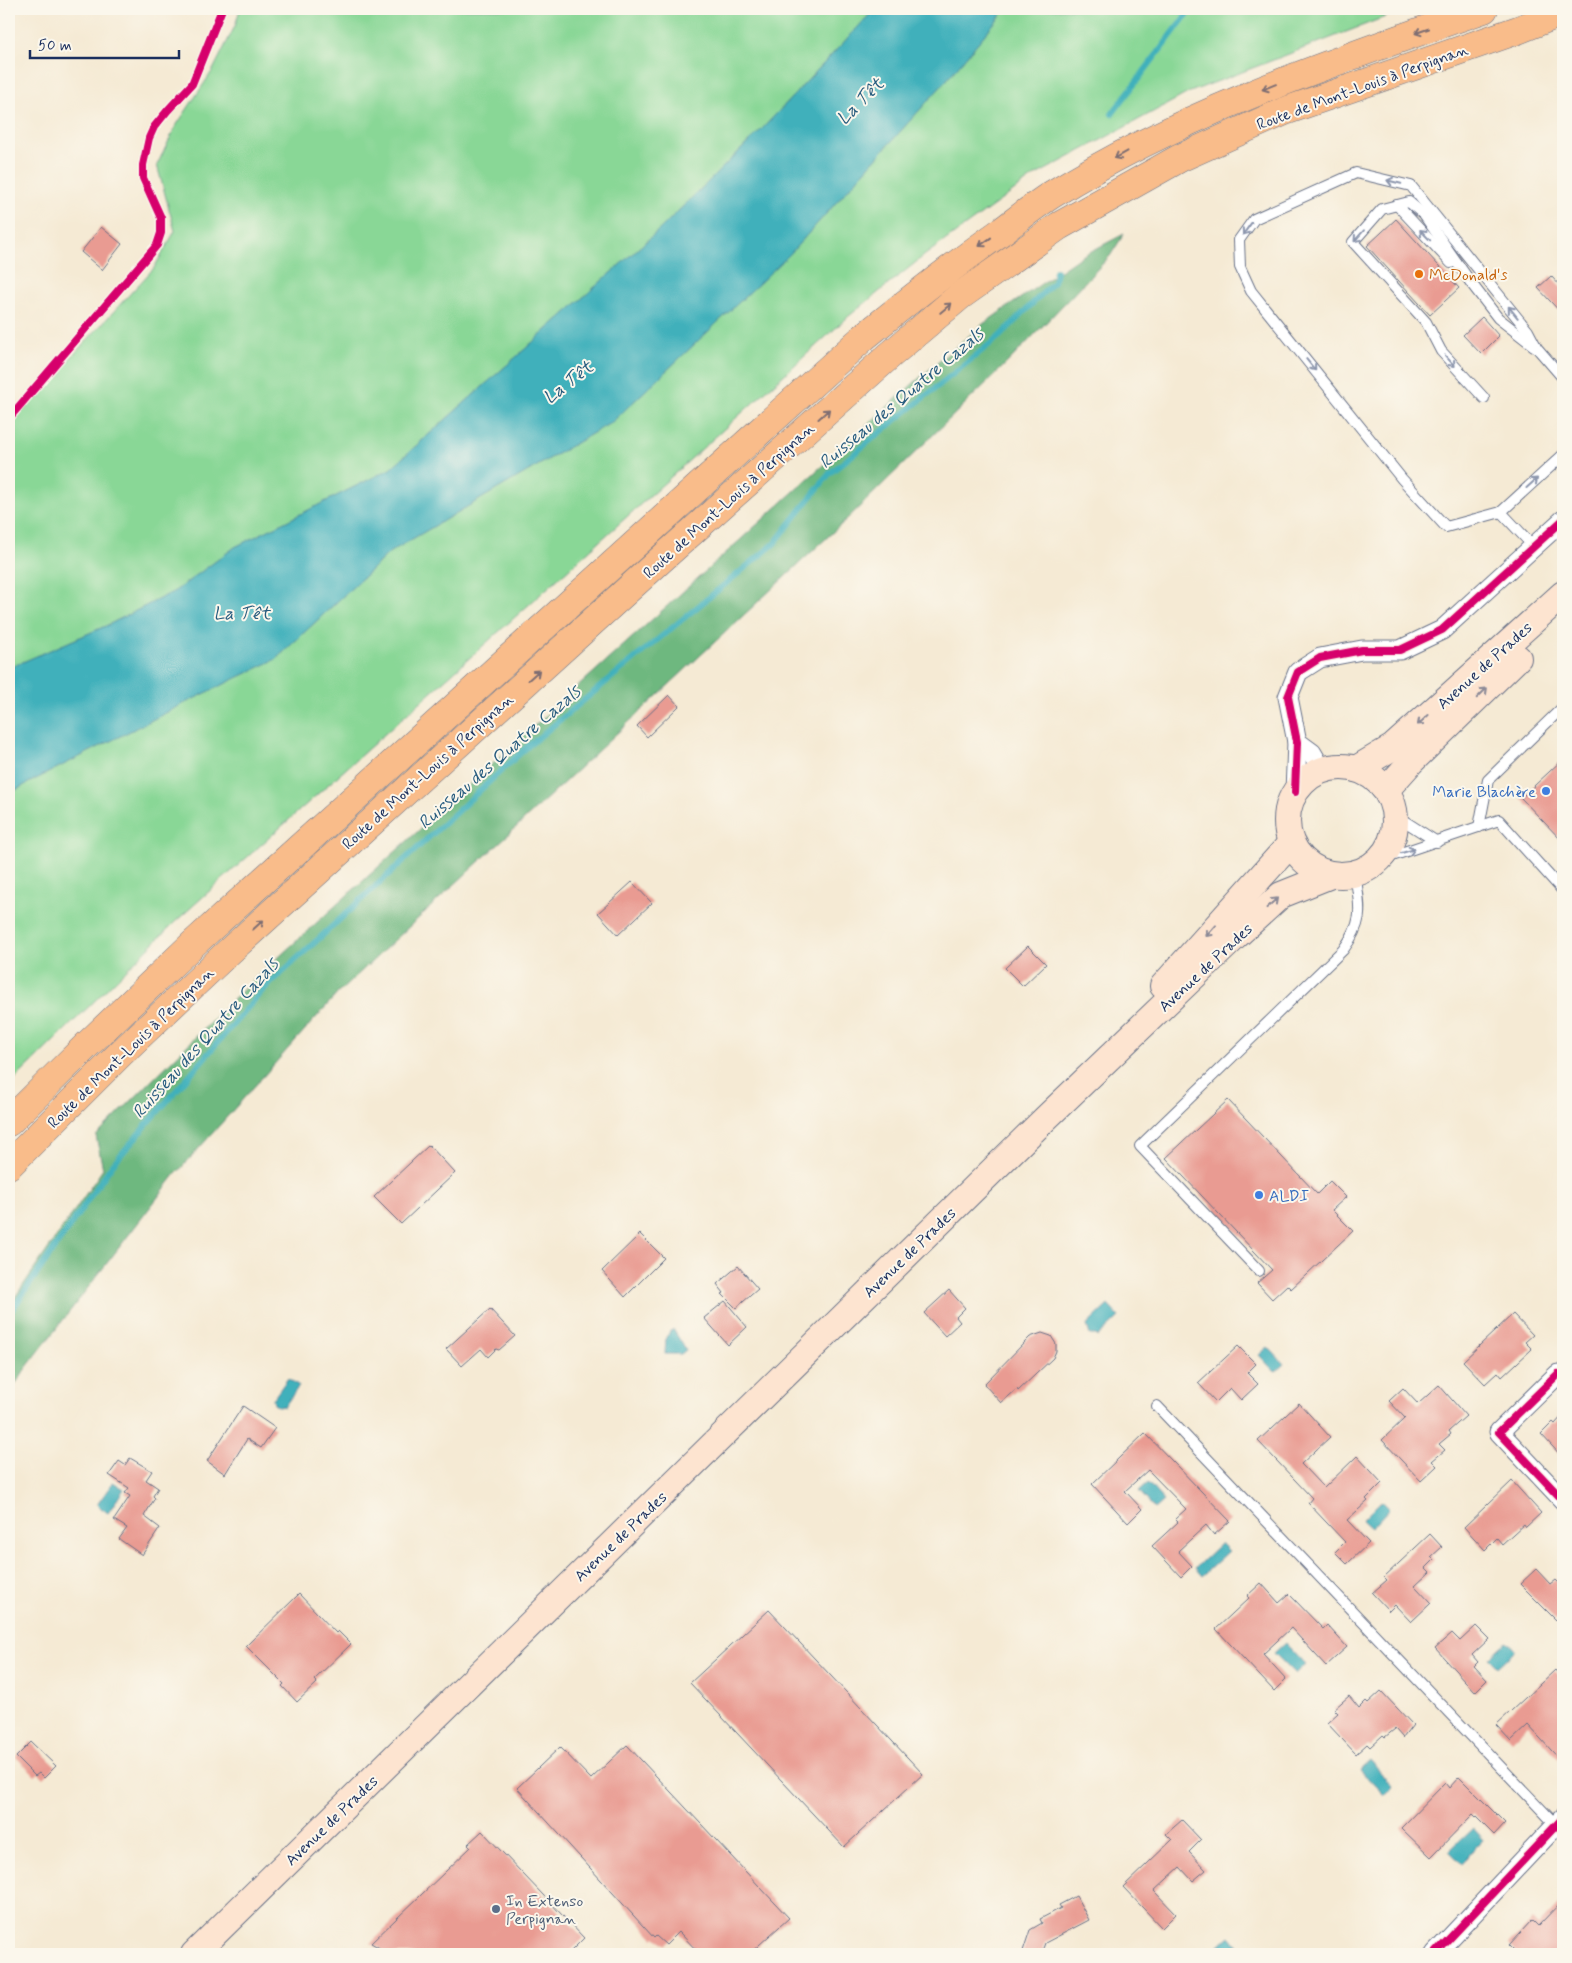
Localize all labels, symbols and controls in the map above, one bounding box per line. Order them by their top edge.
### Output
one-way arrow [1414,27,1430,36]
scale bar [30,28,179,60]
text: 50 m [38,36,72,56]
street label: Route de Mont-Louis à Perpignan [1254,39,1472,136]
water label: La Têt [832,72,890,130]
one-way arrow [1262,83,1277,92]
one-way arrow [1115,150,1129,160]
one-way arrow [1386,177,1402,186]
one-way arrow [1242,221,1252,235]
one-way arrow [1353,229,1364,242]
one-way arrow [1419,229,1431,242]
one-way arrow [979,237,992,248]
place label: McDonald's [1429,265,1508,286]
marker: McDonald's [1413,268,1425,280]
one-way arrow [940,302,953,313]
one-way arrow [1507,306,1518,319]
water label: Ruisseau des Quatre Cazals [814,322,990,475]
one-way arrow [1444,354,1456,367]
water label: La Têt [539,355,600,410]
one-way arrow [1305,358,1316,371]
one-way arrow [817,408,830,420]
street label: Route de Mont-Louis à Perpignan [639,418,819,584]
one-way arrow [1526,478,1539,489]
water label: La Têt [213,602,272,626]
street label: Avenue de Prades [1433,618,1537,715]
one-way arrow [527,669,540,681]
water label: Ruisseau des Quatre Cazals [413,679,587,835]
one-way arrow [1475,687,1488,699]
street label: Route de Mont-Louis à Perpignan [338,689,518,855]
one-way arrow [1416,714,1429,726]
place label: Marie Blachère [1432,782,1536,803]
marker: Marie Blachère [1540,785,1552,797]
one-way arrow [1400,845,1416,855]
one-way arrow [1266,897,1279,909]
one-way arrow [251,919,264,931]
street label: Avenue de Prades [1154,919,1258,1017]
one-way arrow [1205,924,1217,937]
water label: Ruisseau des Quatre Cazals [127,952,285,1124]
street label: Route de Mont-Louis à Perpignan [43,963,219,1133]
place label: ALDI [1269,1186,1309,1207]
marker: ALDI [1253,1189,1265,1201]
street label: Avenue de Prades [859,1203,961,1303]
street label: Avenue de Prades [570,1487,672,1587]
street label: Avenue de Prades [281,1771,383,1871]
place label: In Extenso Perpignan [506,1891,583,1930]
marker: In Extenso Perpignan [490,1903,502,1915]

